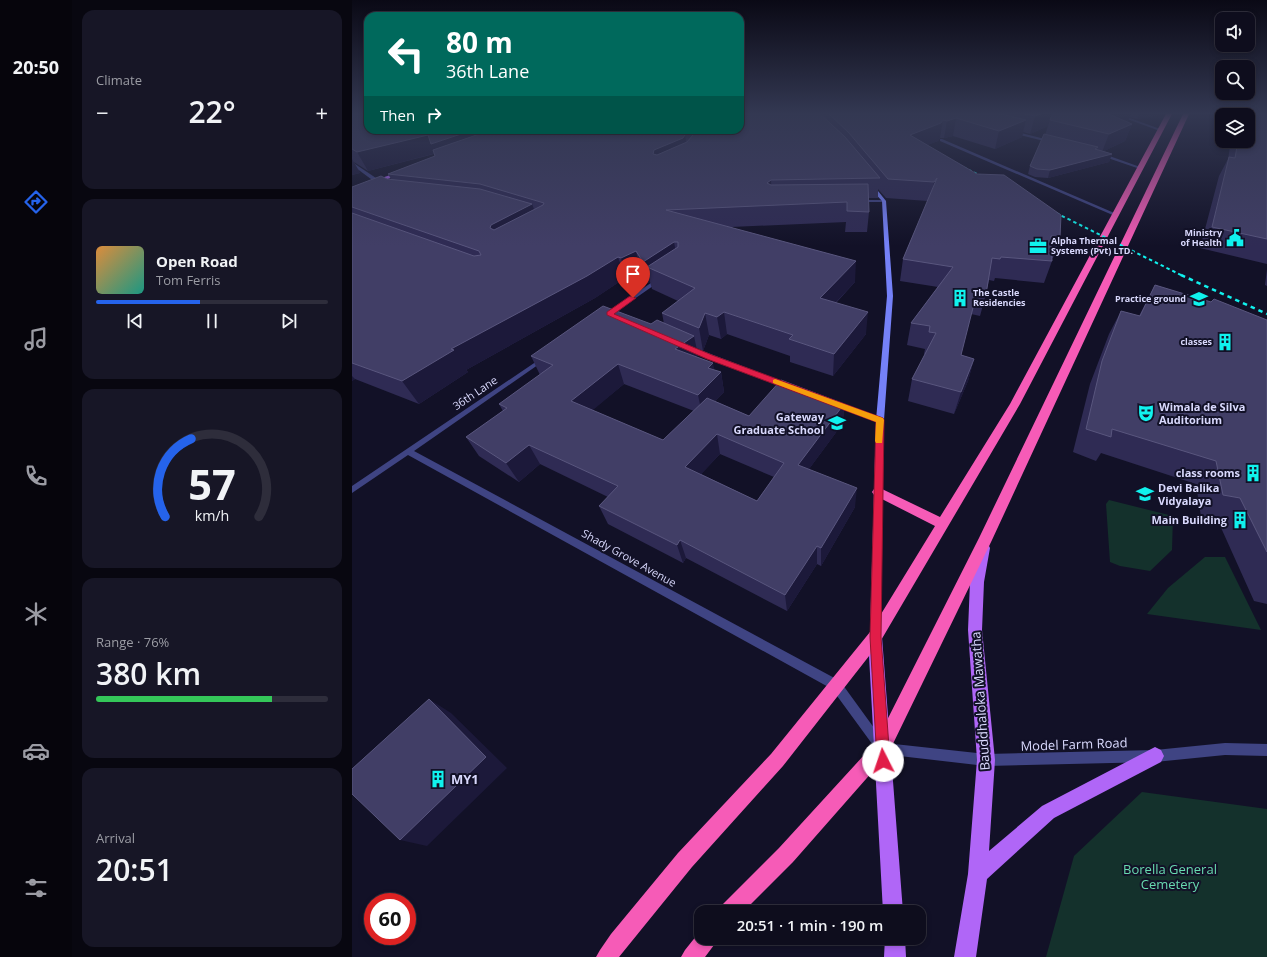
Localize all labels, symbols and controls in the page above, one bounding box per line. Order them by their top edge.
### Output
map controls [1215,12,1255,148]
button: sound [1215,12,1255,52]
text: 80 m [446,23,513,61]
icon: left [380,28,432,80]
text: 20:50 [13,55,59,79]
text: 36th Lane [446,59,529,83]
button: search [1215,60,1255,100]
text: Climate [96,71,142,89]
text: 22° [188,91,236,132]
text: − [96,97,109,127]
text: + [315,97,328,127]
icon: right [423,104,445,126]
text: Then [380,105,415,125]
button: layers [1215,108,1255,148]
icon: directions [22,188,50,216]
place label: Ministry of Health [1180,226,1223,249]
public building icon: Ministry of Health [1225,228,1245,248]
place label: Alpha Thermal Systems (Pvt) LTD. [1051,234,1133,257]
office icon: Alpha Thermal Systems (Pvt) LTD. [1028,236,1048,256]
text: Open Road [156,251,238,271]
pin [616,257,650,298]
icon: arrive [622,263,644,285]
text: Tom Ferris [156,271,221,289]
place label: The Castle Residencies [973,286,1026,309]
building icon: The Castle Residencies [950,288,970,308]
school or university icon: Practice ground [1189,289,1209,309]
place label: Practice ground [1115,292,1186,305]
icon: previous [124,310,146,332]
icon: pause [201,310,223,332]
icon: next [278,310,300,332]
icon: music [22,325,50,353]
building icon: classes [1215,332,1235,352]
place label: classes [1180,335,1213,348]
street label: 36th Lane [449,372,500,413]
place label: Wimala de Silva Auditorium [1159,399,1245,427]
theatre icon: Wimala de Silva Auditorium [1136,403,1156,423]
place label: Gateway Graduate School [734,409,825,437]
school or university icon: Gateway Graduate School [827,413,847,433]
text: 57 [188,455,236,511]
icon: phone [22,462,50,490]
building icon: class rooms [1243,463,1263,483]
place label: class rooms [1176,465,1241,480]
place label: Devi Balika Vidyalaya [1158,480,1219,508]
school or university icon: Devi Balika Vidyalaya [1135,484,1155,504]
text: km/h [195,505,229,524]
building icon: Main Building [1230,510,1250,530]
place label: Main Building [1151,512,1228,527]
street label: Shady Grove Avenue [579,525,679,590]
icon: climate [22,600,50,628]
street label: Bauddhaloka Mawatha [966,631,994,771]
text: Range · 76% [96,633,169,651]
text: 380 km [96,653,201,694]
street label: Model Farm Road [1020,733,1128,755]
icon: car [22,737,50,765]
position arrow [862,740,904,782]
building icon: MY1 [428,769,448,789]
place label: MY1 [451,770,479,788]
text: Arrival [96,829,135,847]
text: 20:51 [96,849,173,890]
park label: Borella General Cemetery [1123,860,1217,893]
icon: filters [22,874,50,902]
speed limit sign: 60 [364,893,416,945]
text: 20:51 · 1 min · 190 m [737,915,883,935]

